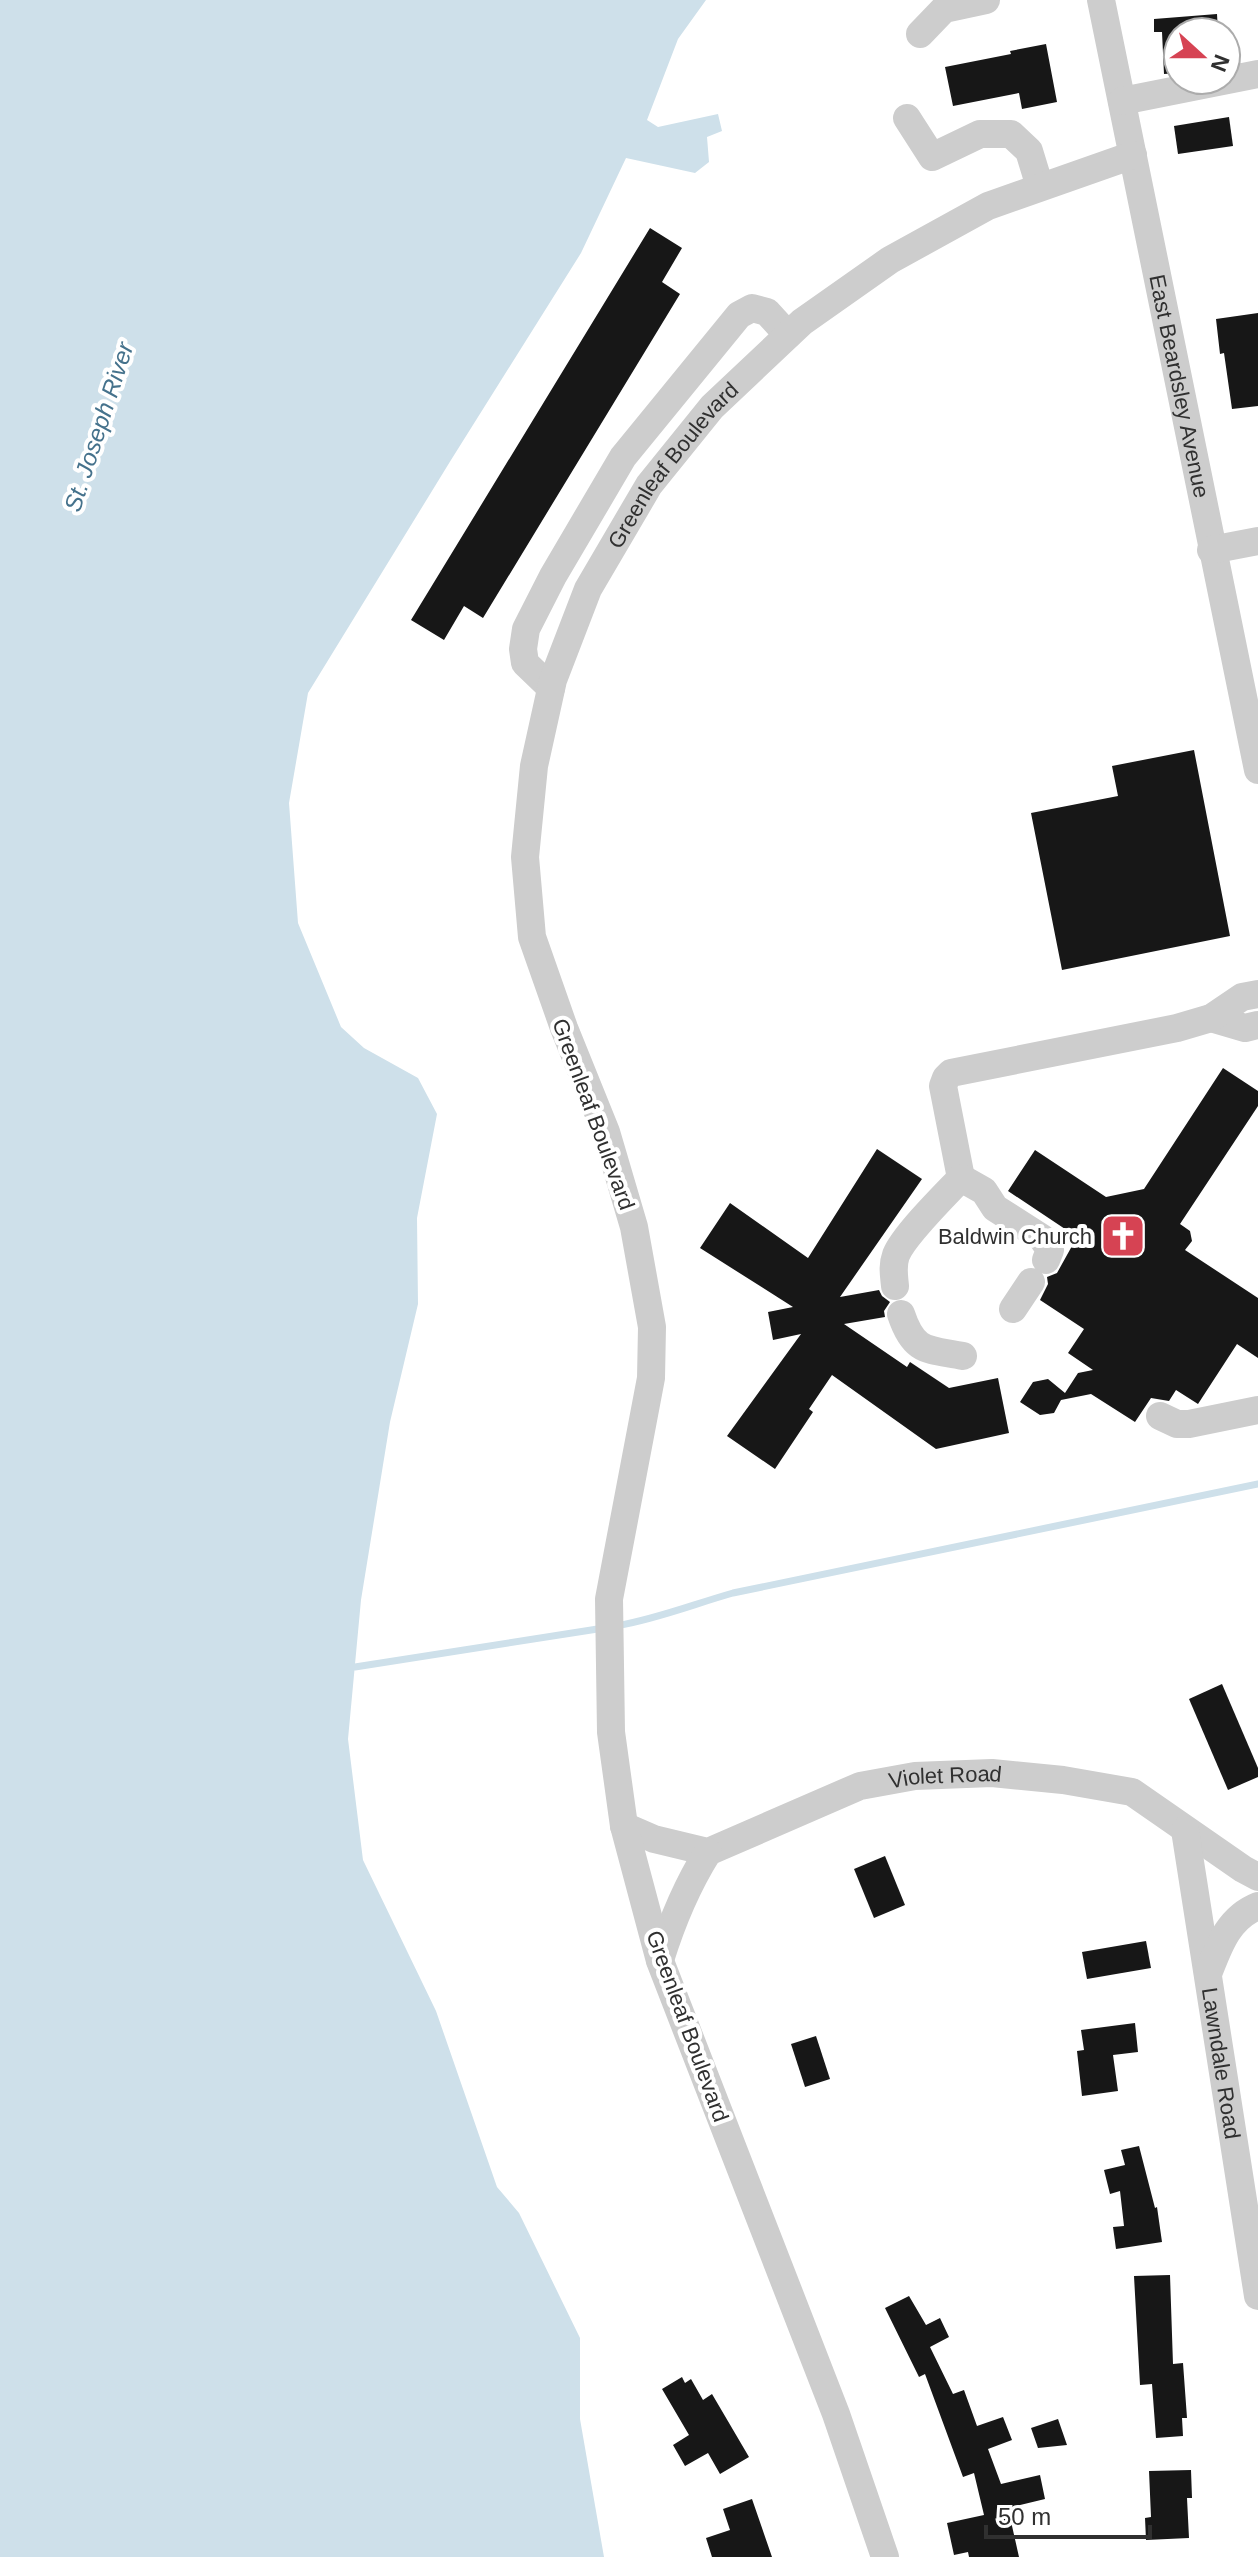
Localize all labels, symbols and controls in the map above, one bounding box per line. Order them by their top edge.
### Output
north arrow [1162,16,1242,96]
text: N [1206,51,1235,75]
street label: East Beardsley Avenue [1144,272,1214,500]
water label: St. Joseph River [58,338,139,515]
street label: Greenleaf Boulevard [603,377,743,553]
street label: Greenleaf Boulevard [547,1015,640,1213]
church icon: Baldwin Church [1099,1212,1147,1260]
place label: Baldwin Church [938,1224,1092,1249]
street label: Violet Road [887,1761,1003,1794]
street label: Greenleaf Boulevard [641,1927,734,2125]
street label: Lawndale Road [1197,1986,1245,2141]
scale bar [986,2489,1150,2539]
text: 50 m [998,2503,1051,2530]

